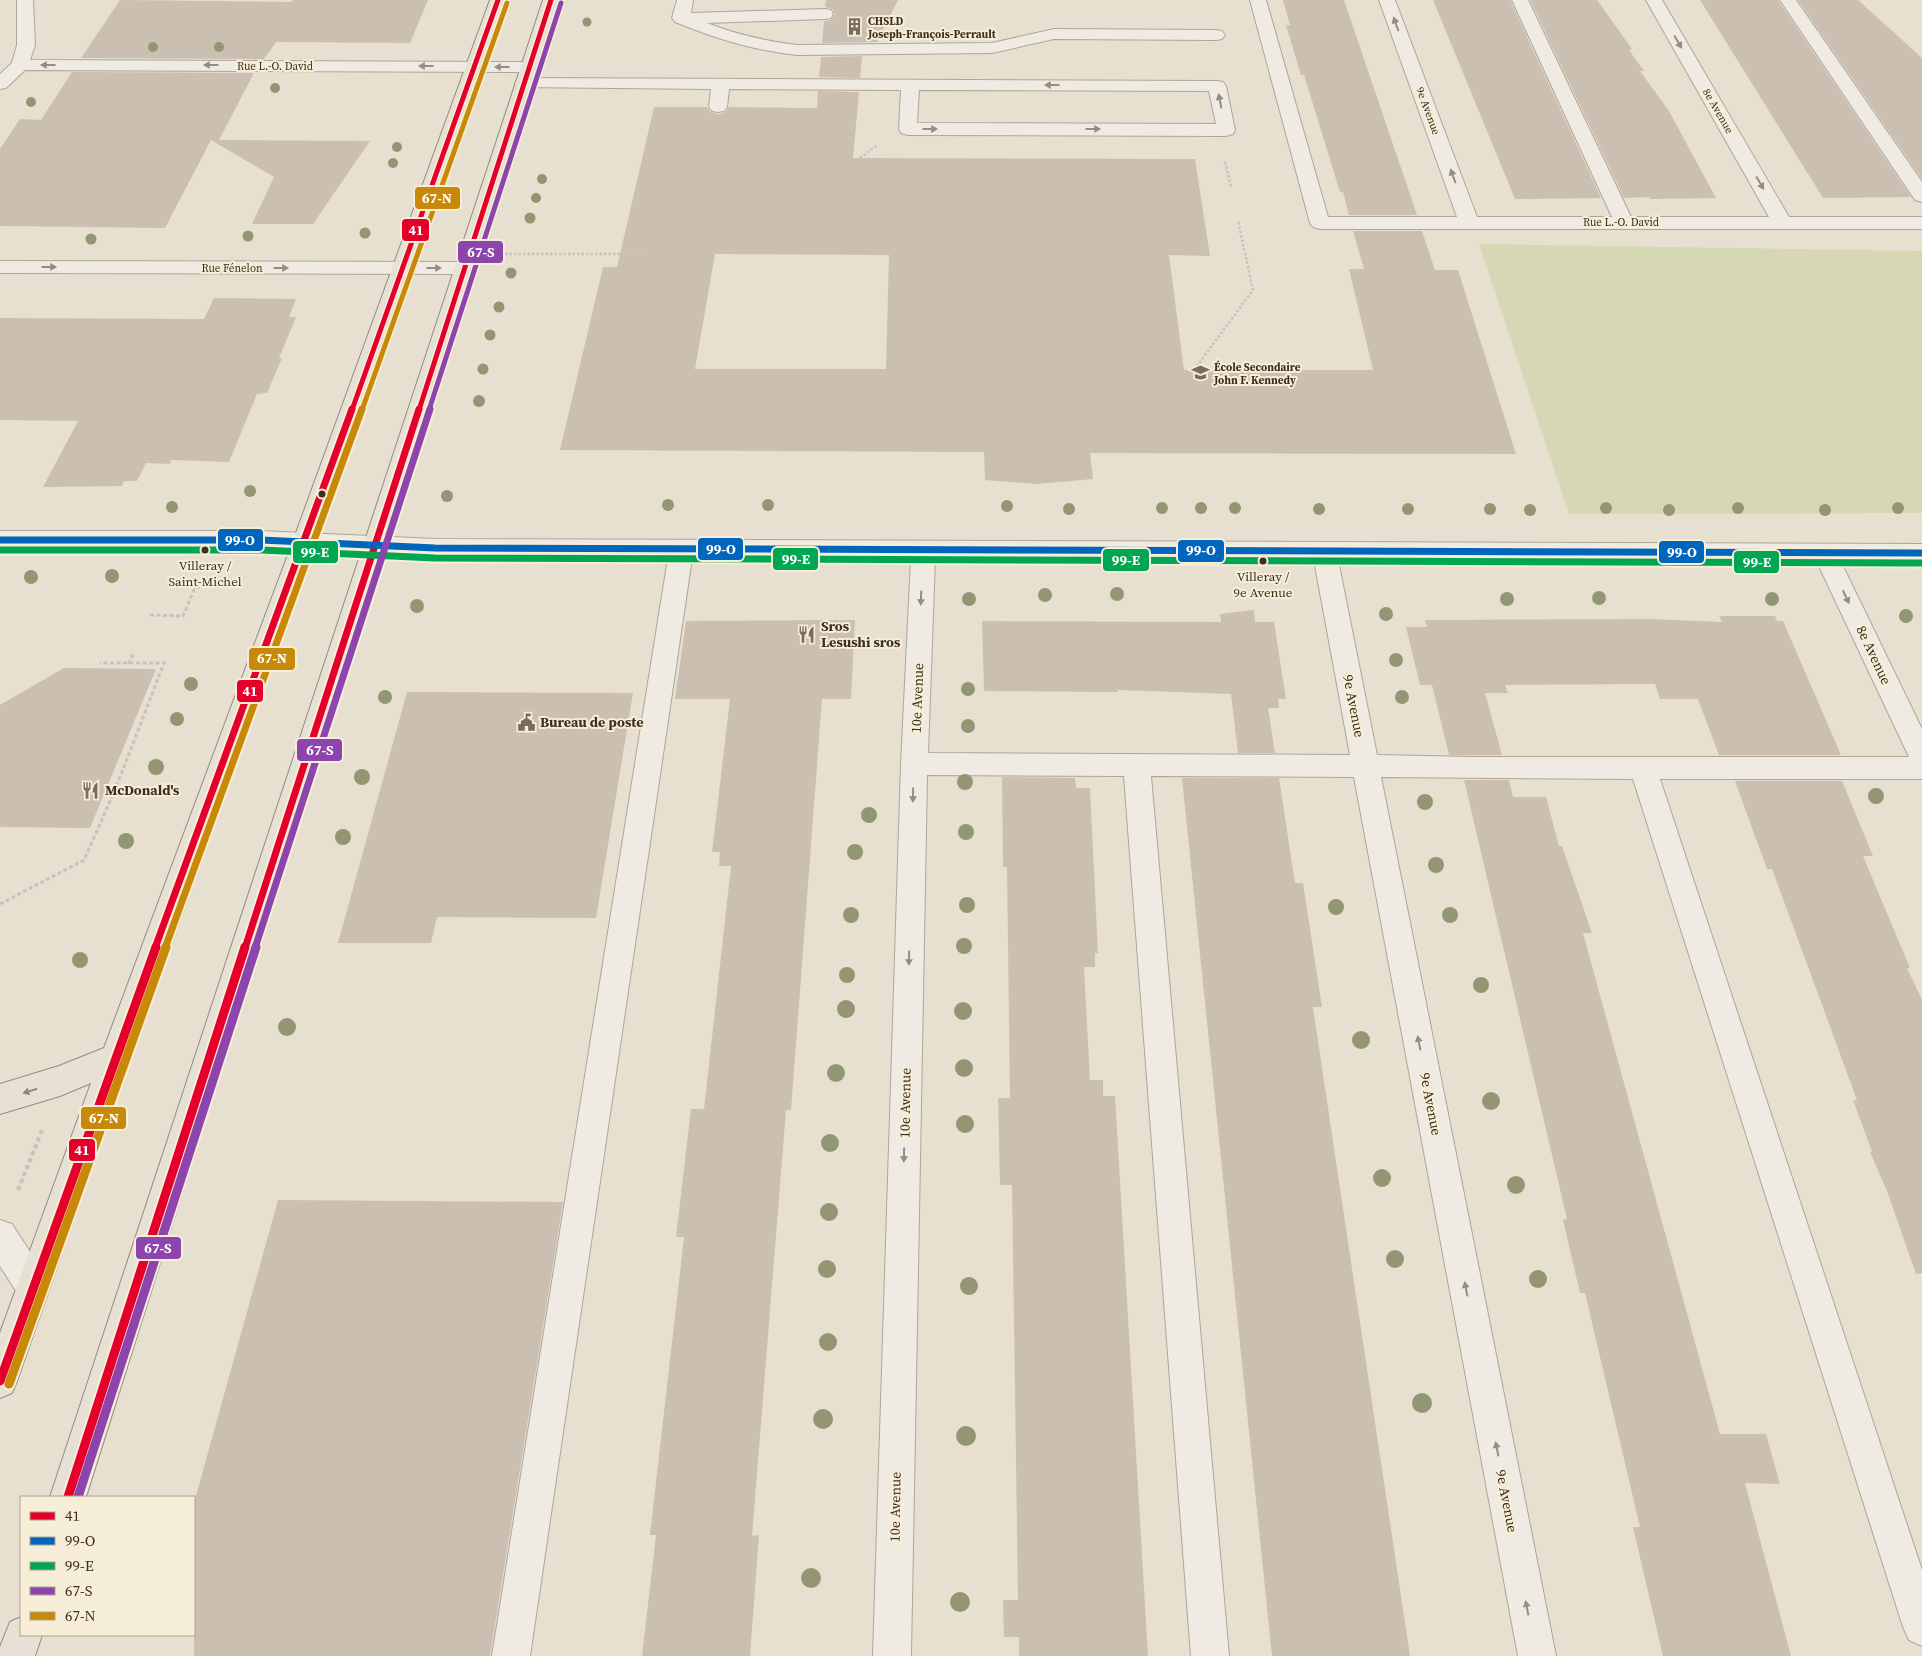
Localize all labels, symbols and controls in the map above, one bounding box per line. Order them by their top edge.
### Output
place label: CHSLD Joseph-François-Perrault [867,14,997,42]
one-way arrow [1392,16,1400,31]
building icon: CHSLD Joseph-François-Perrault [844,17,864,37]
one-way arrow [1674,36,1683,49]
street label: Rue L.-O. David [237,59,314,74]
one-way arrow [40,61,56,69]
one-way arrow [202,61,218,69]
one-way arrow [417,62,433,70]
one-way arrow [494,63,510,71]
one-way arrow [1044,81,1060,89]
street label: 9e Avenue [1412,85,1444,137]
street label: 8e Avenue [1699,86,1737,137]
one-way arrow [1216,93,1224,108]
one-way arrow [923,125,939,133]
one-way arrow [1085,125,1101,133]
one-way arrow [1449,168,1457,183]
one-way arrow [1755,176,1764,189]
line badge: 67-N [414,186,461,210]
text: 67-N [422,188,452,208]
street label: Rue L.-O. David [1583,215,1660,230]
line badge: 41 [401,218,430,242]
text: 41 [408,220,424,240]
line badge: 67-S [457,240,504,264]
text: 67-S [467,242,495,262]
street label: Rue Fénelon [201,261,263,276]
one-way arrow [41,263,57,271]
one-way arrow [273,264,289,272]
one-way arrow [426,264,442,272]
place label: École Secondaire John F. Kennedy [1213,360,1301,388]
school or university icon: École Secondaire John F. Kennedy [1190,363,1210,383]
unlabelled marker [317,489,327,499]
line badge: 99-O [217,528,264,552]
text: 99-O [225,530,255,550]
line badge: 99-O [697,537,744,561]
text: 99-O [706,539,736,559]
line badge: 99-O [1177,539,1225,563]
line badge: 99-E [292,540,339,564]
text: 99-O [1186,540,1216,560]
line badge: 99-O [1658,540,1705,564]
text: 99-E [301,542,329,562]
text: 99-O [1667,542,1697,562]
marker: Villeray / Saint-Michel [200,545,210,555]
line badge: 99-E [772,547,819,571]
line badge: 99-E [1102,548,1150,572]
text: 99-E [782,549,810,569]
text: 99-E [1112,550,1140,570]
line badge: 99-E [1733,550,1780,574]
text: 99-E [1743,552,1771,572]
marker: Villeray / 9e Avenue [1258,556,1268,566]
place label: Villeray / Saint-Michel [168,557,242,590]
place label: Villeray / 9e Avenue [1234,568,1293,601]
one-way arrow [1842,589,1850,604]
one-way arrow [916,590,924,606]
place label: Sros Lesushi sros [821,616,901,652]
street label: 8e Avenue [1852,622,1896,688]
restaurant icon: Sros Lesushi sros [797,624,817,644]
line badge: 67-N [248,647,296,671]
text: 67-N [257,648,287,668]
street label: 10e Avenue [906,662,928,734]
street label: 9e Avenue [1338,673,1370,739]
line badge: 41 [236,679,264,703]
text: 41 [242,681,258,701]
public building icon: Bureau de poste [516,712,536,732]
place label: Bureau de poste [540,712,644,732]
line badge: 67-S [296,738,343,762]
text: 67-S [306,740,334,760]
restaurant icon: McDonald's [81,780,101,800]
place label: McDonald's [105,780,180,800]
one-way arrow [909,788,917,804]
one-way arrow [905,950,913,966]
one-way arrow [1415,1035,1423,1051]
street label: 10e Avenue [894,1068,916,1138]
street label: 9e Avenue [1415,1071,1447,1137]
one-way arrow [22,1087,37,1095]
line badge: 67-N [80,1106,127,1130]
text: 67-N [89,1108,119,1128]
line badge: 41 [68,1138,96,1162]
text: 41 [74,1140,90,1160]
one-way arrow [900,1148,908,1164]
line badge: 67-S [135,1236,182,1260]
text: 67-S [144,1238,172,1258]
one-way arrow [1462,1280,1470,1296]
one-way arrow [1492,1440,1500,1456]
street label: 9e Avenue [1491,1468,1523,1534]
street label: 10e Avenue [884,1472,906,1542]
legend [20,1496,195,1636]
text: 41 [65,1505,80,1526]
text: 99-O [65,1530,95,1551]
text: 99-E [65,1555,94,1576]
text: 67-S [65,1580,93,1601]
one-way arrow [1523,1600,1531,1616]
text: 67-N [65,1605,96,1626]

